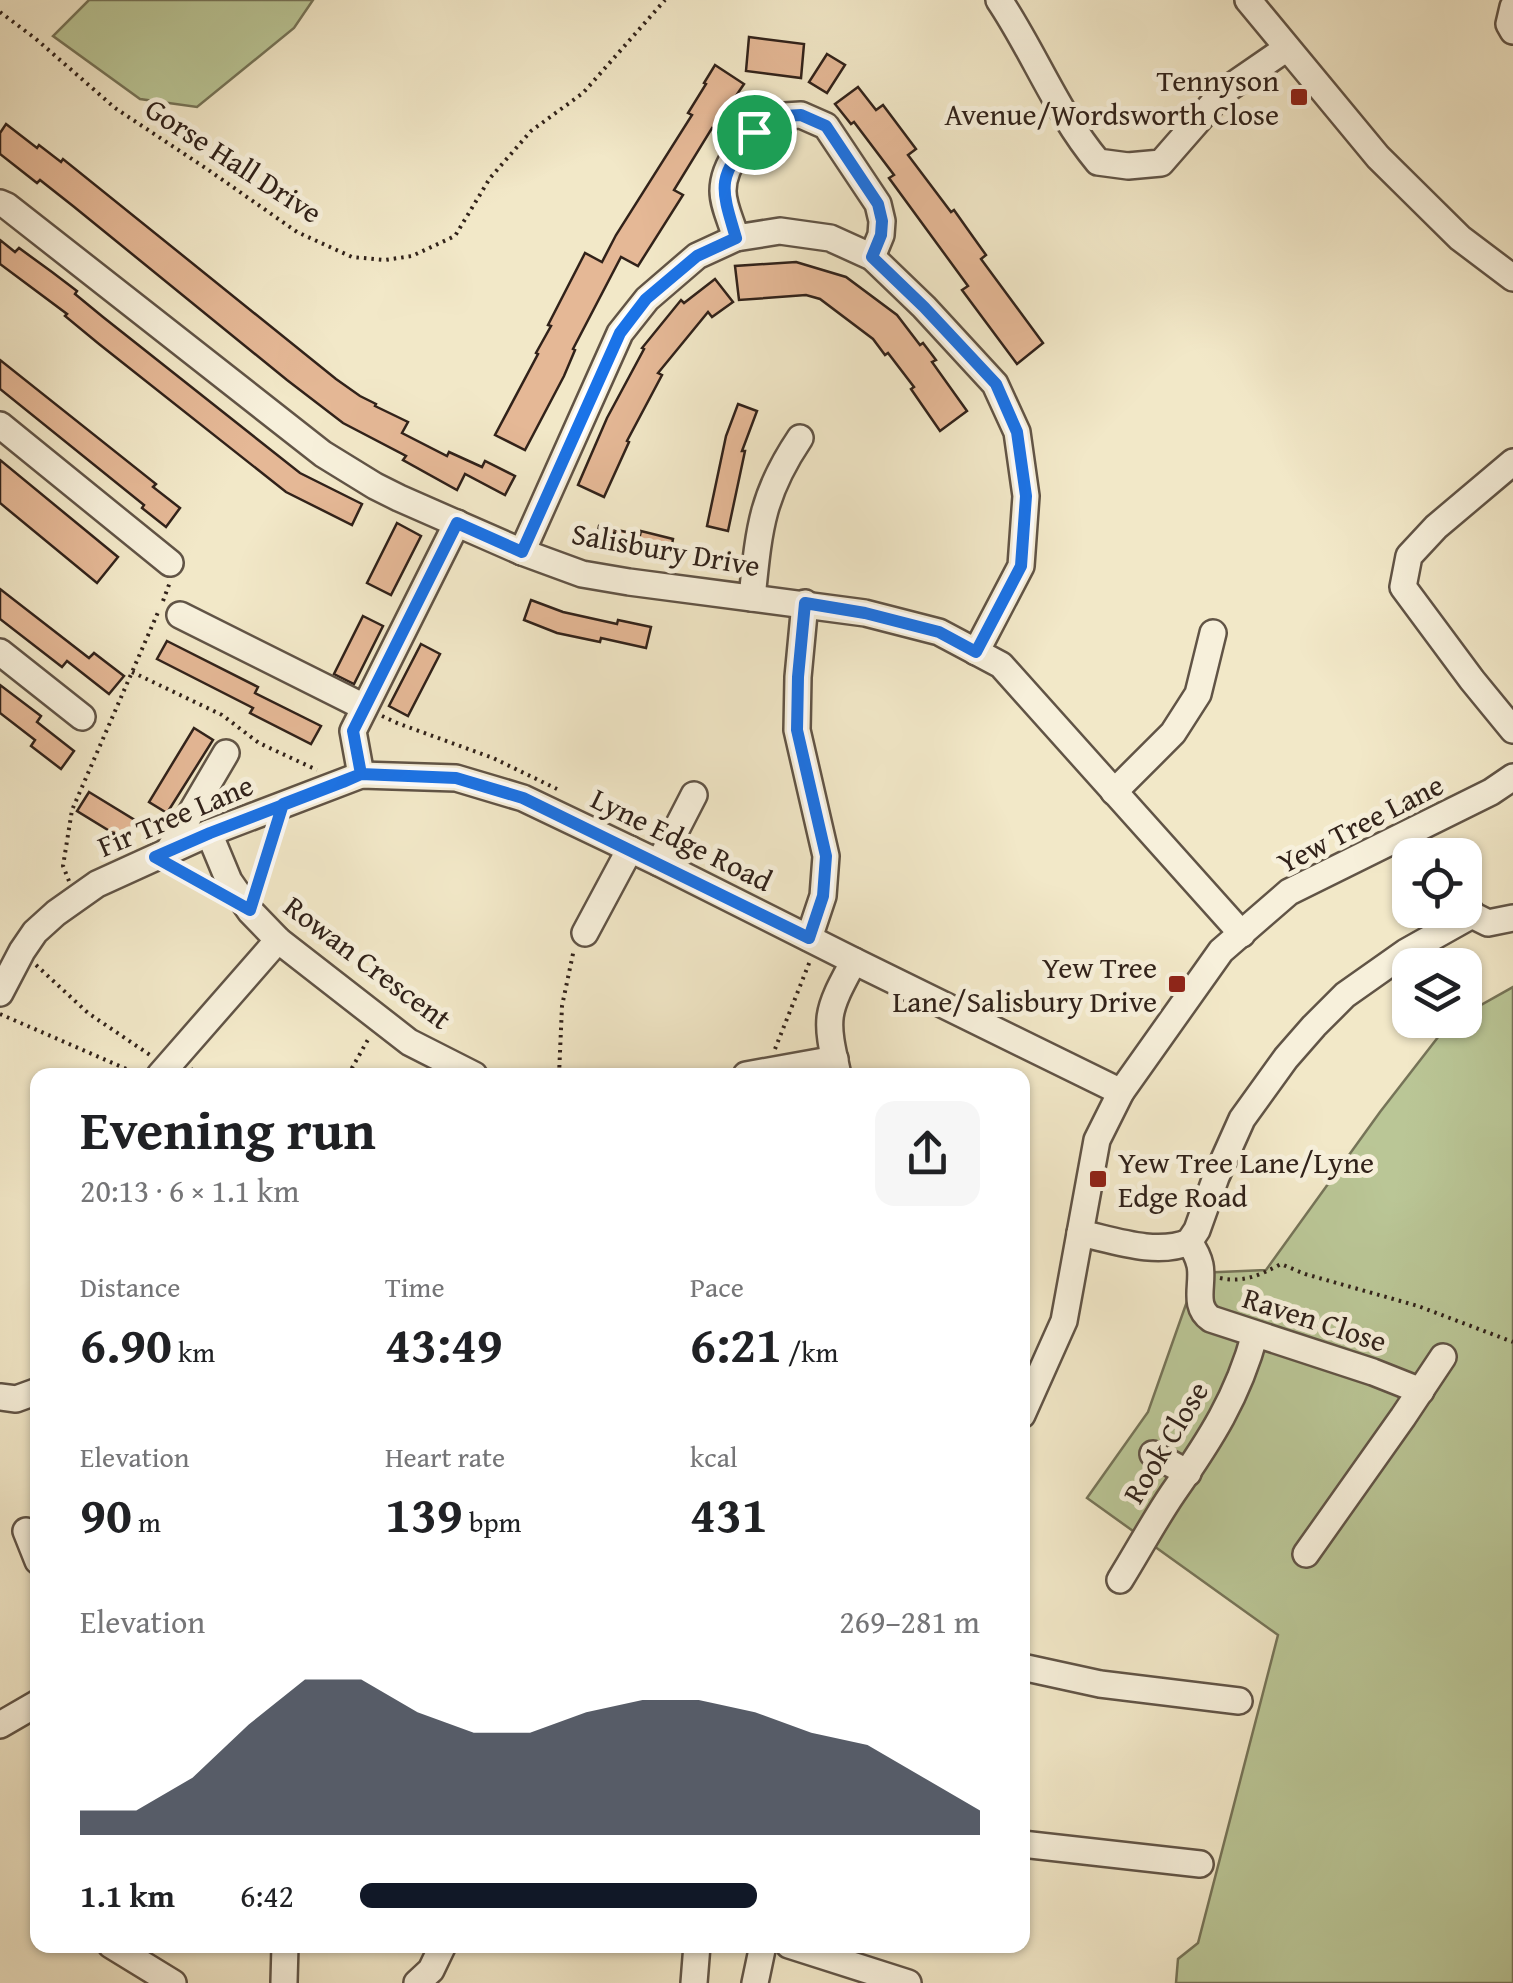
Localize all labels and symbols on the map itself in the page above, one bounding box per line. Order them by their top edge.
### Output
place label: Tennyson Avenue/Wordsworth Close [944,58,1279,136]
street label: Gorse Hall Drive [137,86,331,234]
marker: Tennyson Avenue/Wordsworth Close [1288,86,1310,108]
pin [712,90,797,175]
street label: Salisbury Drive [568,511,764,587]
street label: Fir Tree Lane [90,762,260,868]
street label: Yew Tree Lane [1269,762,1451,884]
street label: Lyne Edge Road [584,776,780,902]
street label: Rowan Crescent [275,884,461,1040]
place label: Yew Tree Lane/Salisbury Drive [893,945,1157,1023]
marker: Yew Tree Lane/Salisbury Drive [1166,973,1188,995]
place label: Yew Tree Lane/Lyne Edge Road [1118,1140,1374,1218]
marker: Yew Tree Lane/Lyne Edge Road [1087,1168,1109,1190]
street label: Raven Close [1237,1275,1393,1363]
street label: Rook Close [1111,1372,1219,1512]

